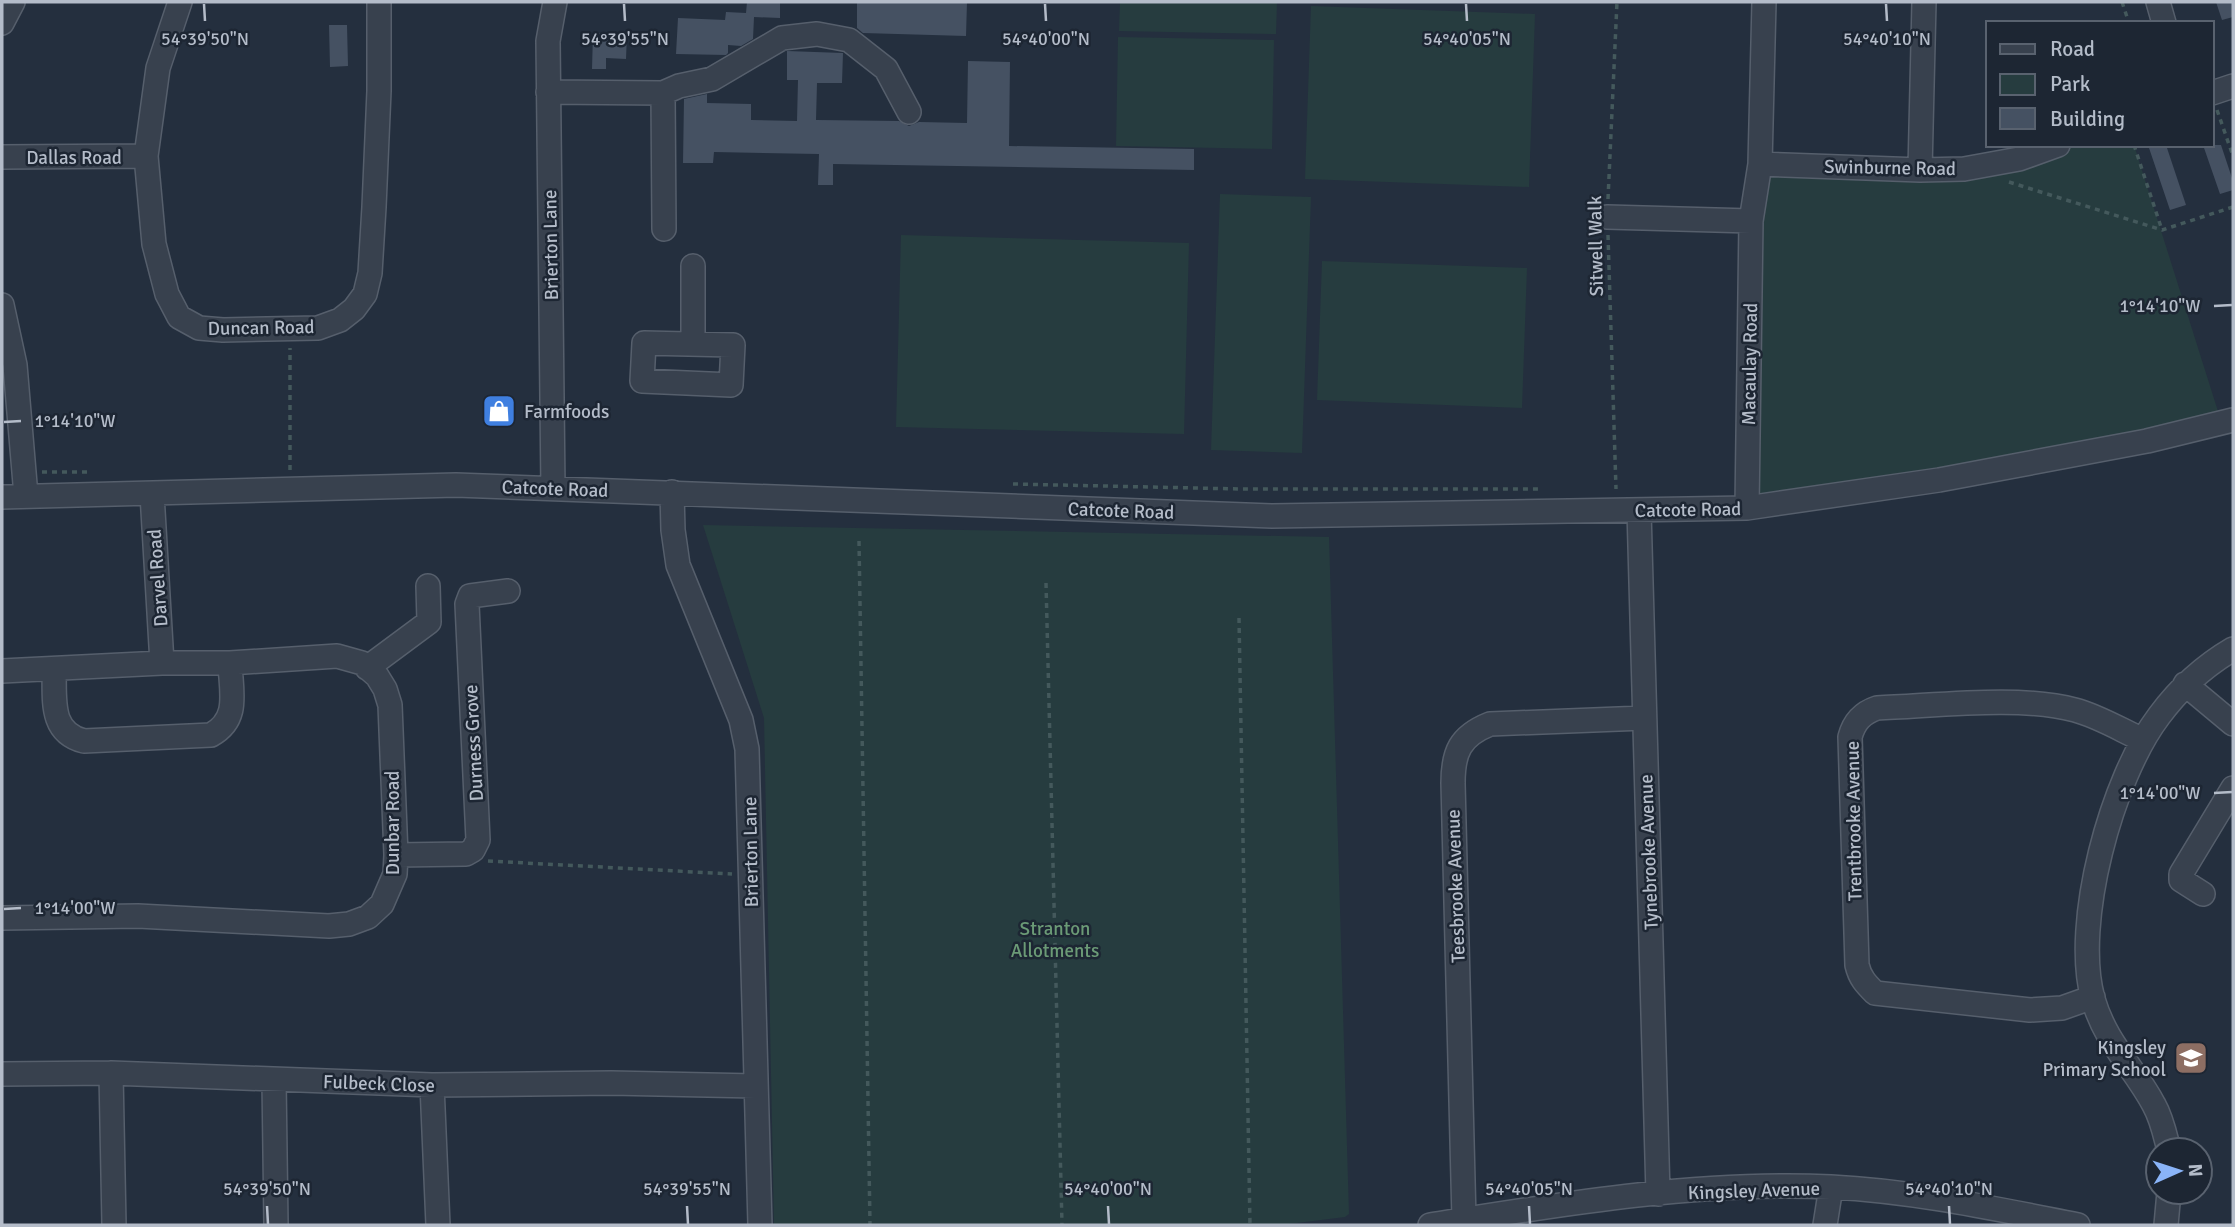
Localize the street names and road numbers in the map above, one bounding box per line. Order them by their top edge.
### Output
street label: Dallas Road [26,146,122,170]
street label: Swinburne Road [1824,155,1956,181]
street label: Brierton Lane [538,189,564,301]
street label: Sitwell Walk [1583,195,1609,297]
street label: Macaulay Road [1737,303,1763,426]
street label: Duncan Road [207,315,315,341]
street label: Catcote Road [501,475,609,503]
street label: Catcote Road [1067,497,1175,525]
street label: Catcote Road [1634,497,1742,523]
street label: Darvel Road [143,528,173,627]
street label: Durness Grove [459,684,489,802]
street label: Trentbrooke Avenue [1841,741,1867,901]
street label: Dunbar Road [381,771,405,875]
street label: Tynebrooke Avenue [1634,774,1664,930]
street label: Brierton Lane [738,796,764,908]
street label: Teesbrooke Avenue [1441,809,1471,963]
street label: Fulbeck Close [323,1070,435,1098]
street label: Kingsley Avenue [1687,1177,1821,1205]

